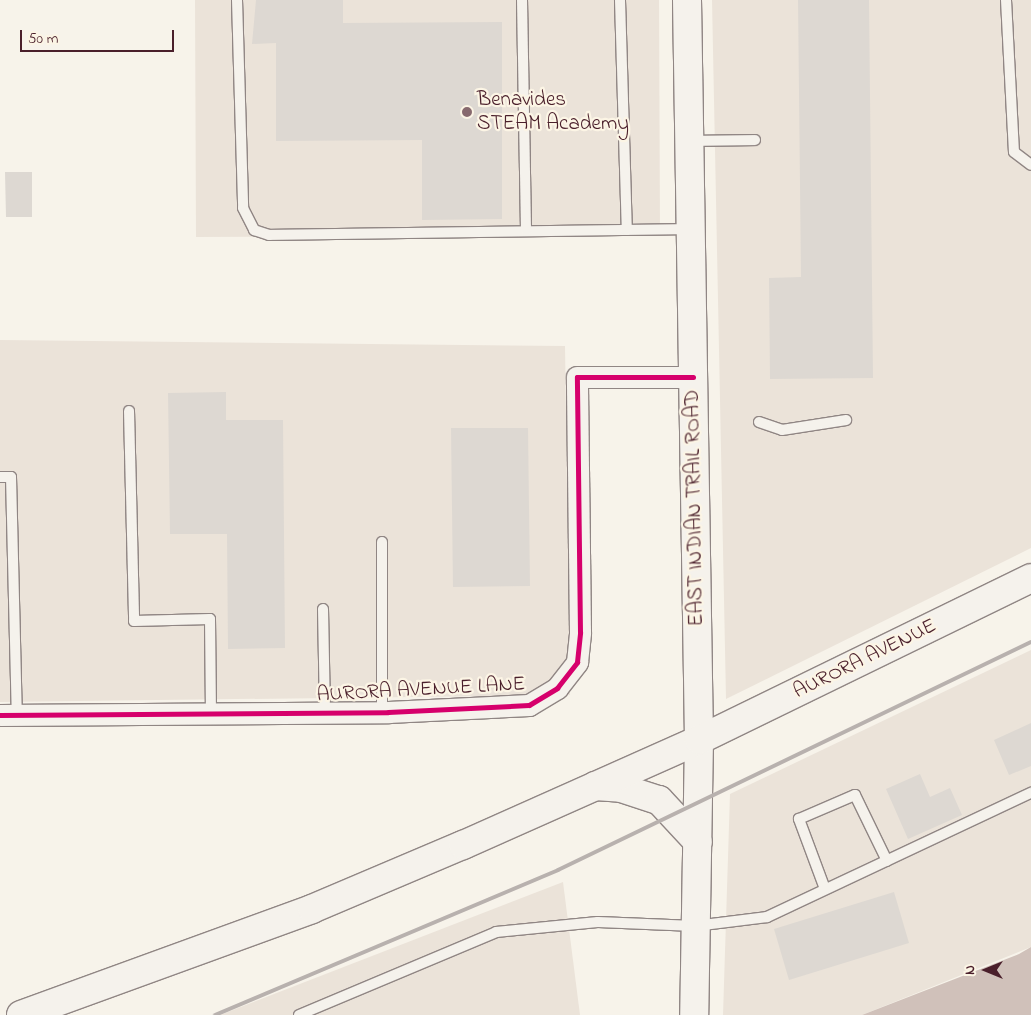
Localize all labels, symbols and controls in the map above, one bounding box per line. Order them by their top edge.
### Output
scale bar [22,20,176,52]
text: 50 m [28,28,58,50]
place label: Benavides STEAM Academy [477,87,629,137]
marker: Benavides STEAM Academy [461,106,473,118]
street label: EAST INDIAN TRAIL ROAD [680,389,710,627]
street label: AURORA AVENUE [789,613,941,705]
street label: AURORA AVENUE LANE [316,672,526,708]
north arrow [961,945,1011,995]
text: N [960,965,981,975]

